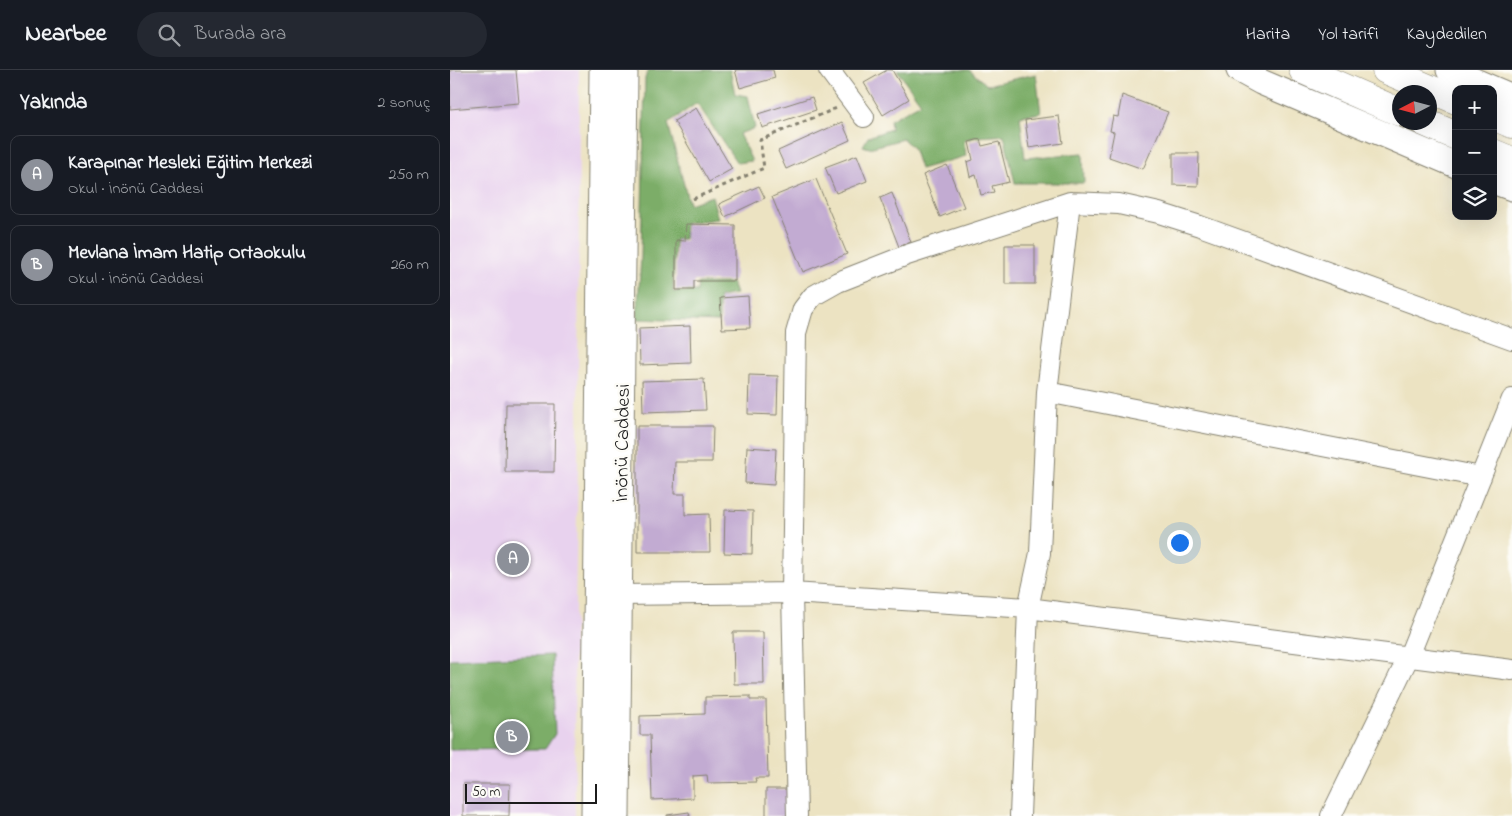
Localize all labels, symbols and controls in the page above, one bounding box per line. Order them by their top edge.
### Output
search box [137,12,487,57]
text: Nearbee [25,17,107,52]
icon: search [155,21,183,49]
text: Burada ara [195,21,286,48]
text: Harita [1245,22,1290,48]
text: Yol tarifi [1318,22,1379,48]
text: Kaydedilen [1407,22,1487,48]
north arrow [1392,85,1437,130]
map controls [1452,85,1497,220]
button: + [1452,85,1497,130]
text: Yakında [20,88,87,118]
text: 2 sonuç [377,91,430,115]
button: − [1452,130,1497,175]
text: Karapınar Mesleki Eğitim Merkezi [68,150,313,177]
text: A [32,163,42,187]
text: 250 m [389,163,429,187]
button: layers [1452,175,1497,220]
text: Okul · İnönü Caddesi [68,177,203,201]
text: Mevlana İmam Hatip Ortaokulu [68,240,306,267]
text: B [32,253,42,277]
text: 260 m [391,253,429,277]
text: Okul · İnönü Caddesi [68,267,203,291]
street label: İnönü Caddesi [608,384,639,502]
your location [1167,530,1193,556]
pin: A [497,540,529,578]
pin: B [496,718,528,756]
scale bar [465,781,598,804]
text: 50 m [472,782,500,803]

